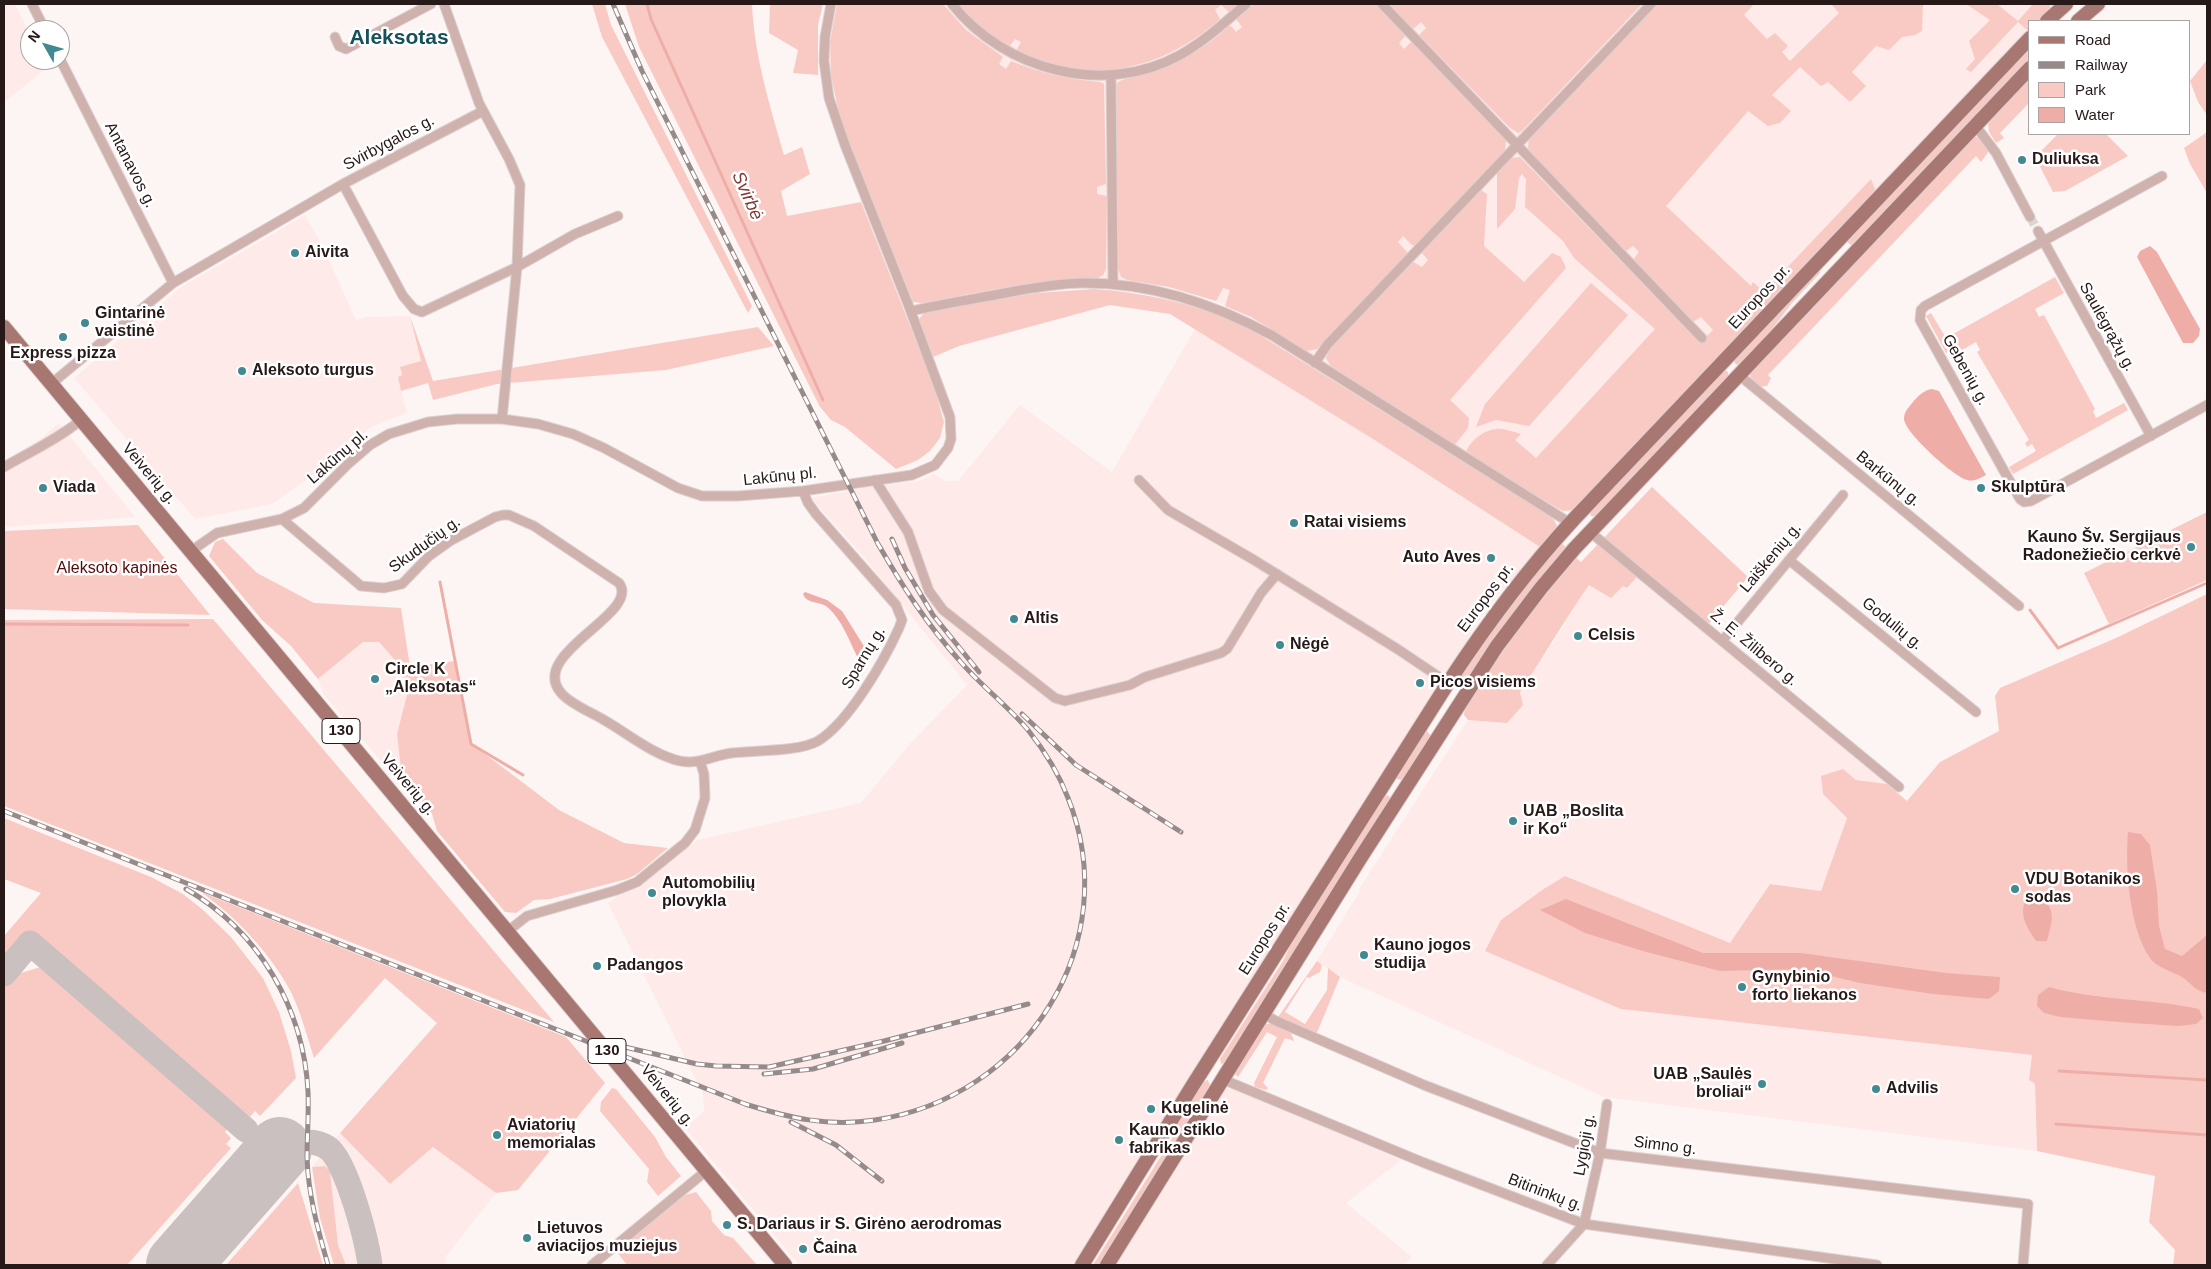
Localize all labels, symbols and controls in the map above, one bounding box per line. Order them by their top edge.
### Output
north arrow [20,20,70,70]
legend [2028,20,2191,135]
district label: Aleksotas [349,25,449,51]
text: N [25,27,43,45]
text: Road [2075,31,2111,48]
text: Railway [2075,56,2128,73]
text: Park [2075,81,2106,98]
text: Water [2075,106,2114,123]
street label: Svirbygalos g. [340,111,438,175]
street label: Antanavos g. [100,119,160,211]
place label: Duliuksa [2032,150,2099,170]
marker: Duliuksa [2016,154,2028,166]
water label: Svirbė [727,168,767,224]
place label: Aivita [305,243,349,263]
marker: Aivita [289,247,301,259]
street label: Europos pr. [1725,261,1795,333]
street label: Saulėgrąžų g. [2075,279,2139,375]
place label: Gintarinė vaistinė [95,304,165,342]
marker: Gintarinė vaistinė [79,317,91,329]
marker: Express pizza [57,331,69,343]
street label: Gebenių g. [1938,331,1992,409]
place label: Express pizza [10,344,116,364]
place label: Aleksoto turgus [252,361,374,381]
marker: Aleksoto turgus [236,365,248,377]
street label: Lakūnų pl. [304,426,372,488]
street label: Veiverių g. [118,439,180,509]
street label: Barkūnų g. [1852,447,1924,511]
street label: Lakūnų pl. [742,464,818,490]
place label: Viada [53,478,95,498]
place label: Skulptūra [1991,478,2065,498]
marker: Viada [37,482,49,494]
marker: Skulptūra [1975,482,1987,494]
street label: Skudučių g. [386,513,464,577]
place label: Ratai visiems [1304,513,1406,533]
marker: Ratai visiems [1288,517,1300,529]
street label: Laiškenių g. [1736,519,1806,597]
place label: Kauno Šv. Sergijaus Radonežiečio cerkvė [2023,528,2181,566]
marker: Kauno Šv. Sergijaus Radonežiečio cerkvė [2185,541,2197,553]
place label: Auto Aves [1402,548,1481,568]
marker: Auto Aves [1485,552,1497,564]
park label: Aleksoto kapinės [57,559,177,579]
street label: Europos pr. [1454,560,1518,636]
street label: Godulių g. [1858,594,1926,654]
street label: Ž. E. Žilibero g. [1706,606,1802,690]
place label: Altis [1024,609,1059,629]
marker: Altis [1008,613,1020,625]
street label: Sparnų g. [838,623,890,693]
place label: Celsis [1588,626,1635,646]
marker: Celsis [1572,630,1584,642]
place label: Nėgė [1290,635,1329,655]
marker: Nėgė [1274,639,1286,651]
place label: Circle K „Aleksotas“ [385,660,477,698]
marker: Circle K „Aleksotas“ [369,673,381,685]
place label: Picos visiems [1430,673,1536,693]
marker: Picos visiems [1414,677,1426,689]
road number: 130 [322,718,360,744]
street label: Veiverių g. [377,750,439,820]
place label: UAB „Boslita ir Ko“ [1523,802,1623,840]
marker: UAB „Boslita ir Ko“ [1507,815,1519,827]
place label: VDU Botanikos sodas [2025,870,2141,908]
place label: Automobilių plovykla [662,874,755,912]
marker: VDU Botanikos sodas [2009,883,2021,895]
marker: Automobilių plovykla [646,887,658,899]
street label: Europos pr. [1235,899,1295,979]
place label: Kauno jogos studija [1374,936,1471,974]
marker: Kauno jogos studija [1358,949,1370,961]
place label: Padangos [607,956,683,976]
marker: Padangos [591,960,603,972]
place label: Gynybinio forto liekanos [1752,968,1857,1006]
marker: Gynybinio forto liekanos [1736,981,1748,993]
road number: 130 [588,1038,626,1064]
street label: Veiverių g. [636,1061,698,1131]
place label: UAB „Saulės broliai“ [1653,1065,1752,1103]
marker: UAB „Saulės broliai“ [1756,1078,1768,1090]
place label: Advilis [1886,1079,1938,1099]
marker: Advilis [1870,1083,1882,1095]
place label: Kugelinė [1161,1099,1229,1119]
marker: Kugelinė [1145,1103,1157,1115]
street label: Lygioji g. [1570,1113,1600,1177]
place label: Aviatorių memorialas [507,1116,596,1154]
place label: Kauno stiklo fabrikas [1129,1121,1225,1159]
marker: Aviatorių memorialas [491,1129,503,1141]
street label: Simno g. [1632,1133,1698,1159]
marker: Kauno stiklo fabrikas [1113,1134,1125,1146]
street label: Bitininkų g. [1505,1170,1585,1216]
place label: S. Dariaus ir S. Girėno aerodromas [737,1215,1002,1235]
place label: Lietuvos aviacijos muziejus [537,1219,678,1257]
marker: S. Dariaus ir S. Girėno aerodromas [721,1219,733,1231]
marker: Lietuvos aviacijos muziejus [521,1232,533,1244]
place label: Čaina [813,1239,857,1259]
marker: Čaina [797,1243,809,1255]

